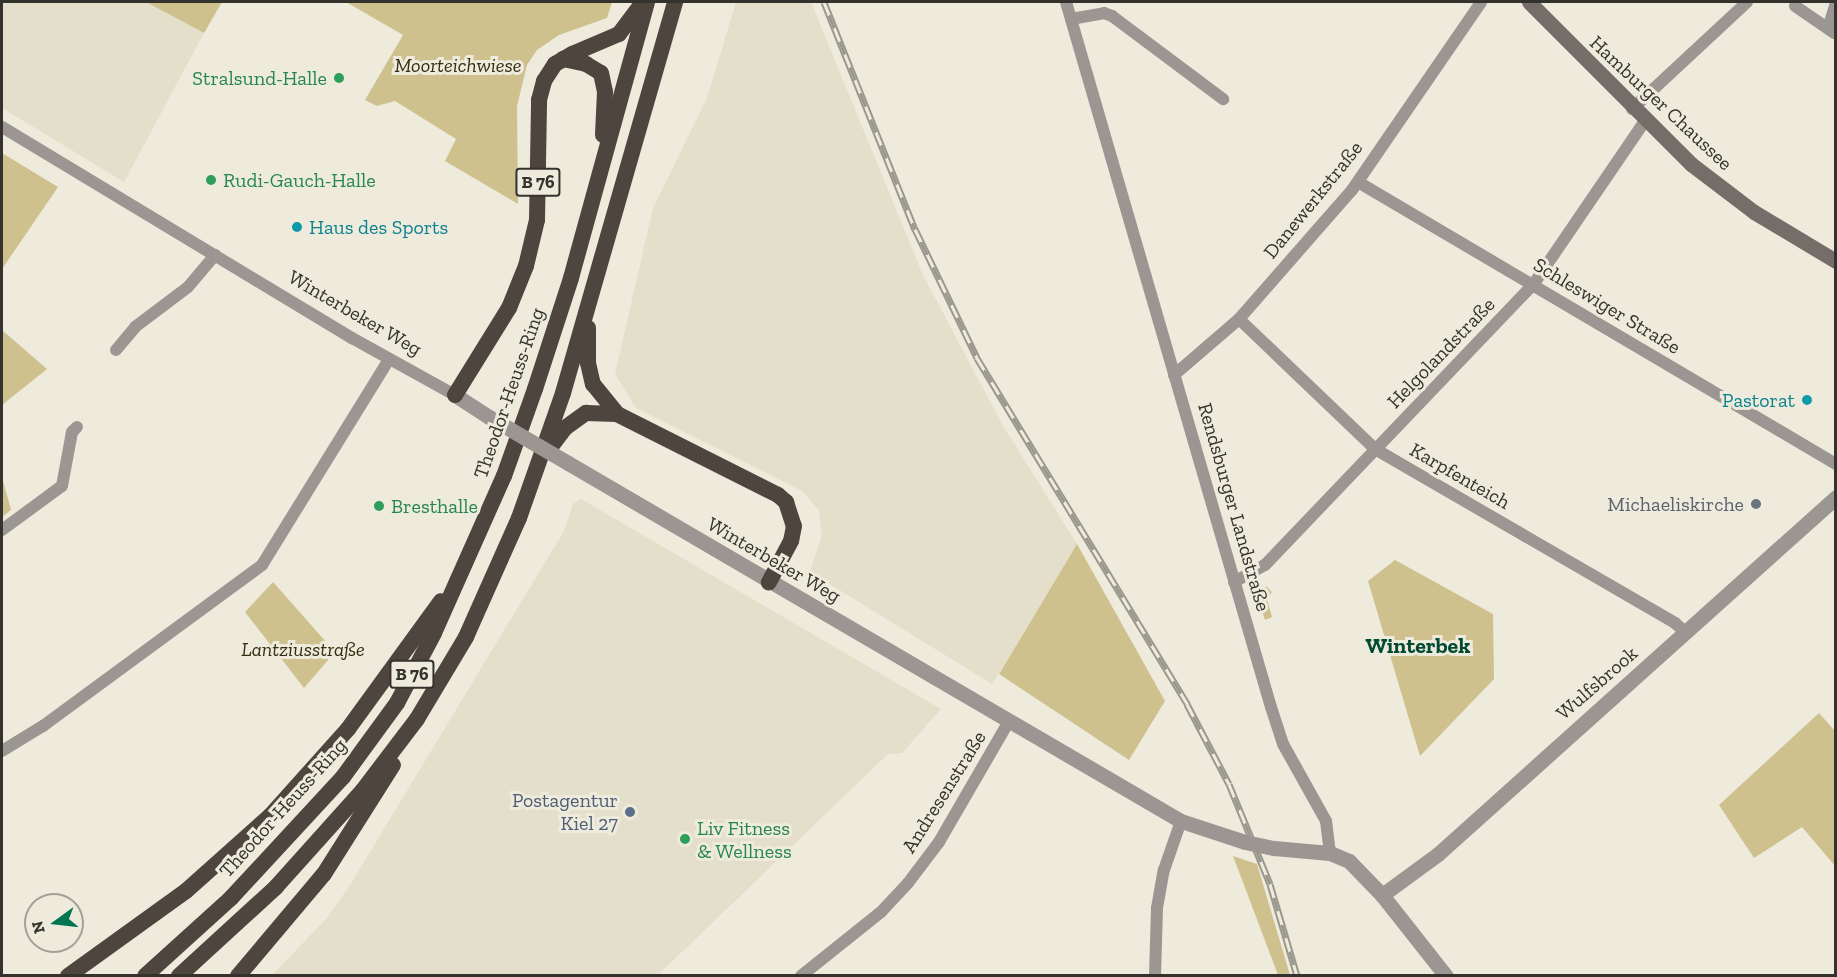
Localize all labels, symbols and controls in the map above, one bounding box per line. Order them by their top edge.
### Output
street label: Hamburger Chaussee [1585,31,1737,175]
park label: Moorteichwiese [394,53,522,77]
place label: Stralsund-Halle [192,66,327,90]
marker: Stralsund-Halle [332,71,346,85]
street label: Danewerkstraße [1258,136,1368,264]
road number: B 76 [514,167,562,197]
place label: Rudi-Gauch-Halle [223,168,376,192]
marker: Rudi-Gauch-Halle [204,173,218,187]
place label: Haus des Sports [309,215,448,239]
marker: Haus des Sports [290,220,304,234]
street label: Schleswiger Straße [1529,253,1685,359]
street label: Winterbeker Weg [284,265,426,361]
street label: Helgolandstraße [1382,293,1500,413]
street label: Theodor-Heuss-Ring [469,304,549,482]
place label: Pastorat [1722,388,1795,412]
marker: Pastorat [1800,393,1814,407]
street label: Rendsburger Landstraße [1193,400,1275,614]
street label: Karpfenteich [1406,438,1514,514]
place label: Michaeliskirche [1607,492,1744,516]
place label: Bresthalle [391,494,478,518]
marker: Michaeliskirche [1749,497,1763,511]
marker: Bresthalle [372,499,386,513]
street label: Winterbeker Weg [703,512,845,608]
district label: Winterbek [1366,633,1470,659]
park label: Lantziusstraße [241,637,365,661]
street label: Wulfsbrook [1551,641,1643,725]
road number: B 76 [388,659,436,689]
street label: Andresenstraße [897,726,991,858]
street label: Theodor-Heuss-Ring [214,733,352,883]
place label: Postagentur Kiel 27 [512,789,618,836]
marker: Postagentur Kiel 27 [623,805,637,819]
place label: Liv Fitness & Wellness [697,816,792,863]
marker: Liv Fitness & Wellness [678,832,692,846]
north arrow [24,893,84,953]
text: N [27,919,49,936]

